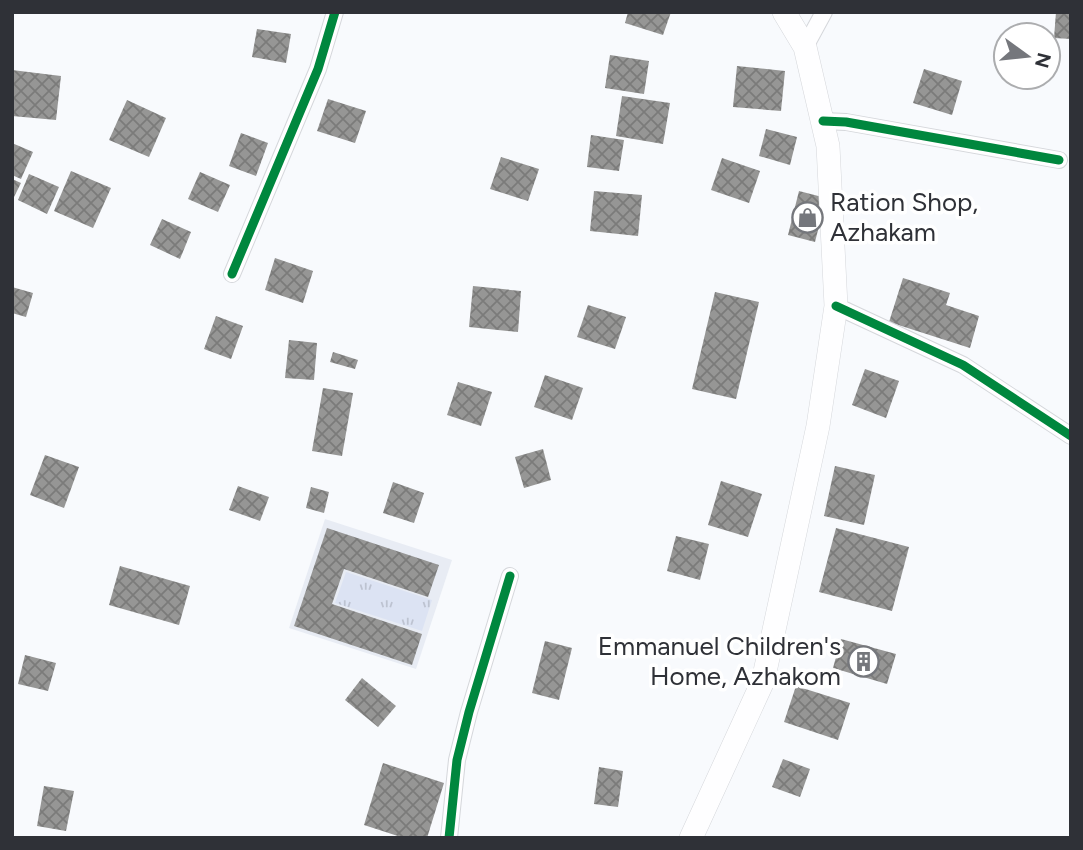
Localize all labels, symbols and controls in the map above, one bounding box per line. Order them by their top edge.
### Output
north arrow [992,21,1062,91]
text: N [1030,50,1056,70]
place label: Ration Shop, Azhakam [830,186,978,248]
shop icon: Ration Shop, Azhakam [790,200,824,234]
place label: Emmanuel Children's Home, Azhakom [598,630,841,692]
building icon: Emmanuel Children's Home, Azhakom [847,644,881,678]

